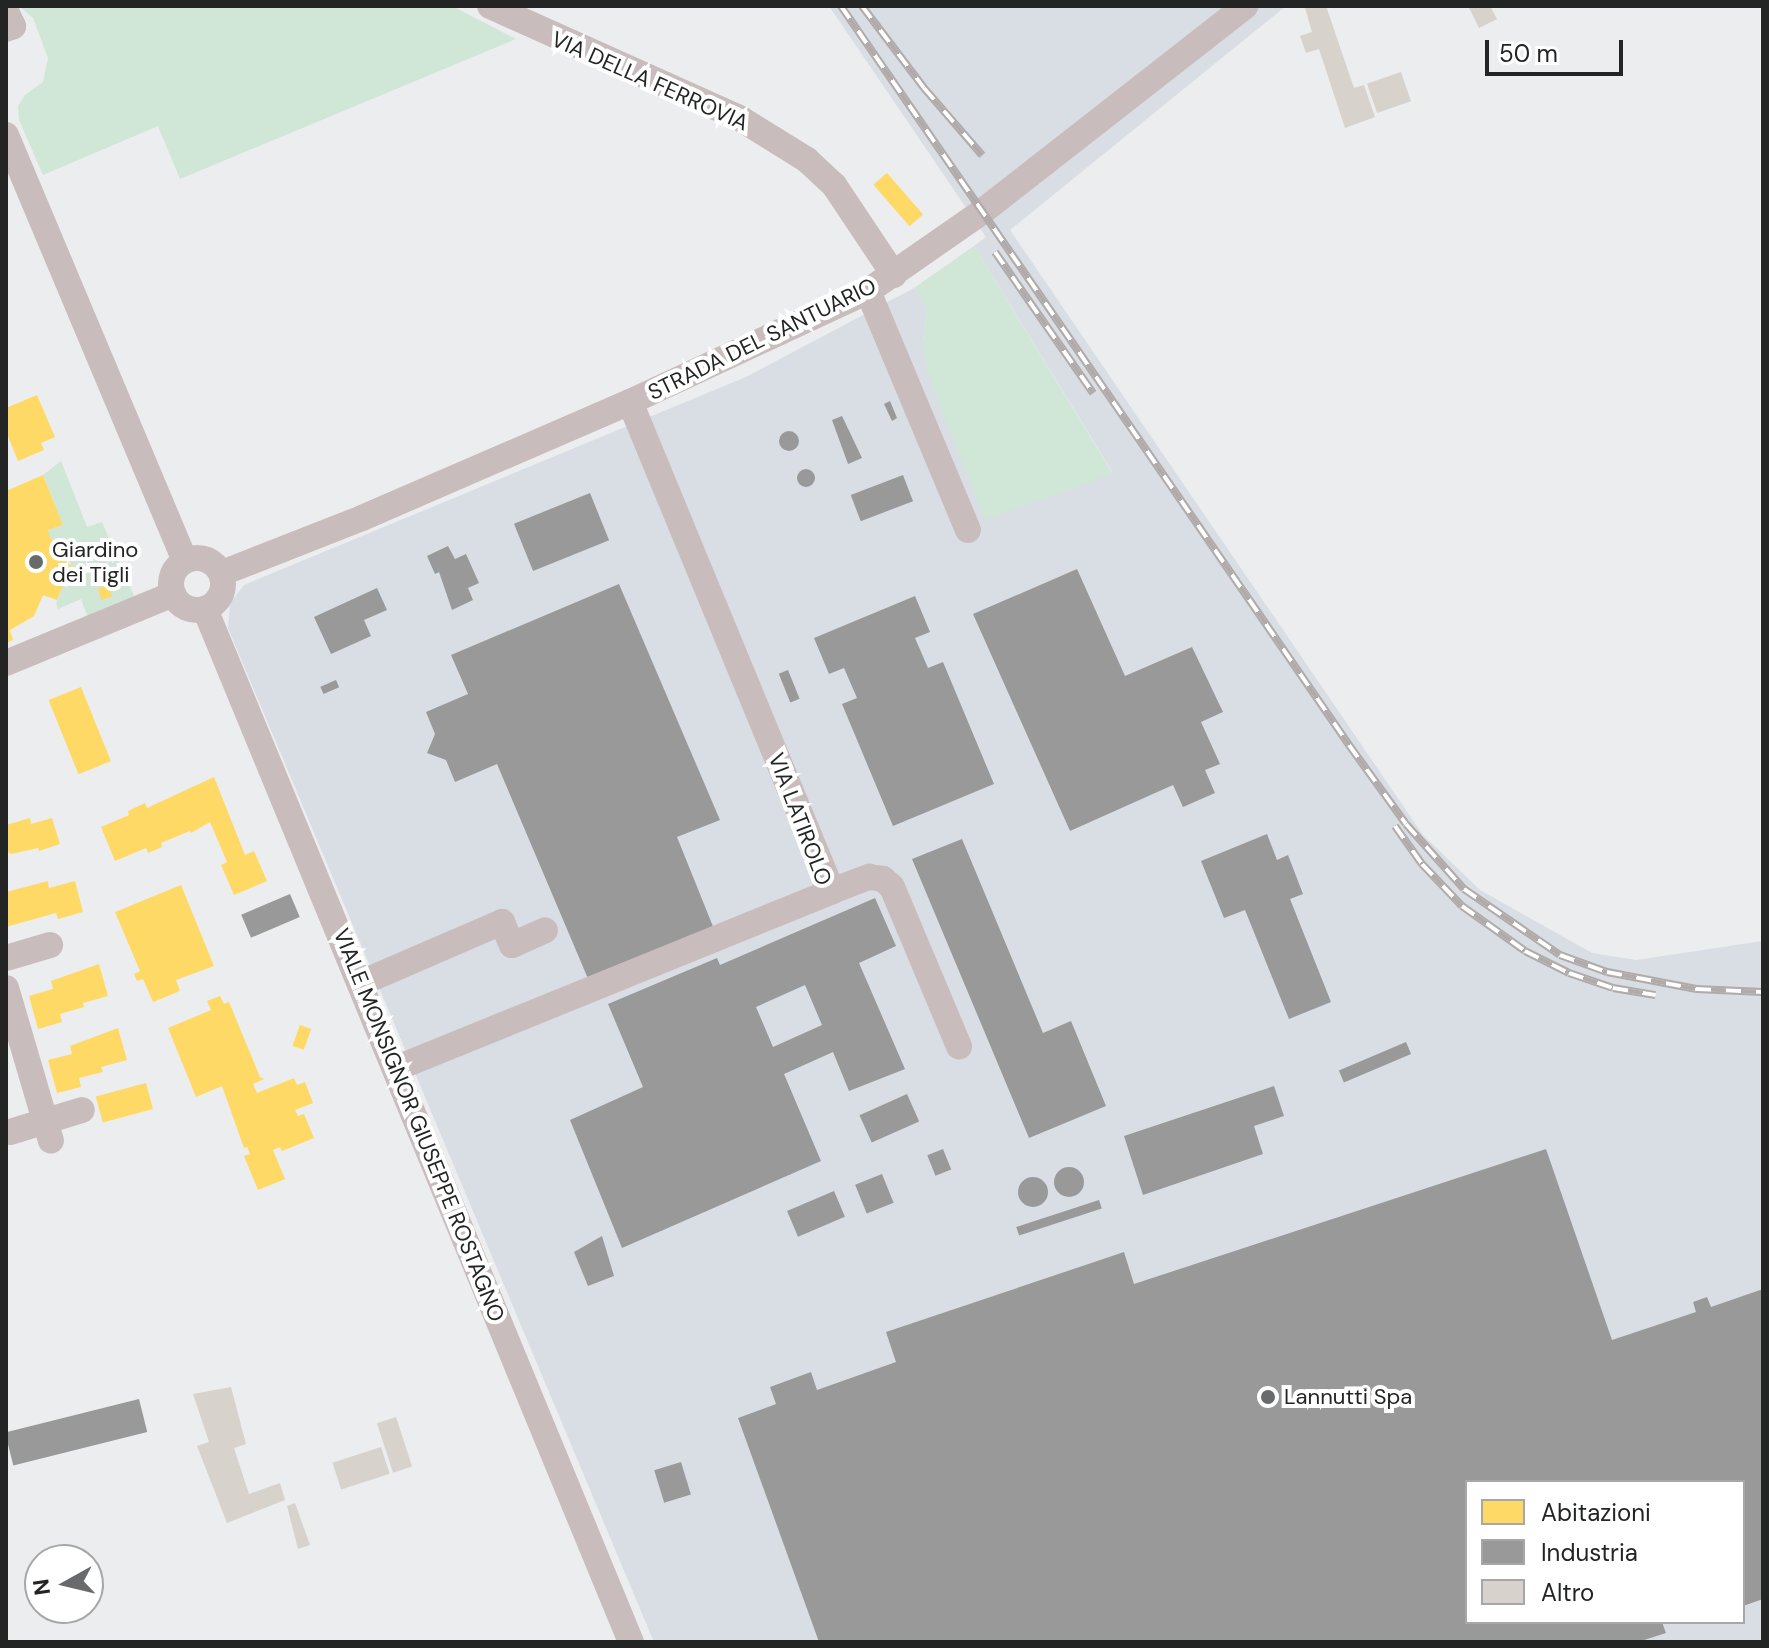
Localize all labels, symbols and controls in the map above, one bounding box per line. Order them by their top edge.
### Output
scale bar [1489,24,1627,74]
street label: VIA DELLA FERROVIA [547,26,753,136]
text: 50 m [1499,38,1558,69]
street label: STRADA DEL SANTUARIO [644,272,880,406]
place label: Giardino dei Tigli [52,536,138,588]
marker: Giardino dei Tigli [27,553,45,571]
street label: VIA LATIROLO [763,749,837,889]
street label: VIALE MONSIGNOR GIUSEPPE ROSTAGNO [328,925,510,1325]
place label: Lannutti Spa [1284,1384,1412,1410]
marker: Lannutti Spa [1259,1388,1277,1406]
legend [1465,1480,1745,1624]
text: Abitazioni [1541,1497,1651,1528]
text: Industria [1541,1537,1638,1568]
north arrow [24,1544,104,1624]
text: N [26,1577,57,1597]
text: Altro [1541,1577,1594,1608]

